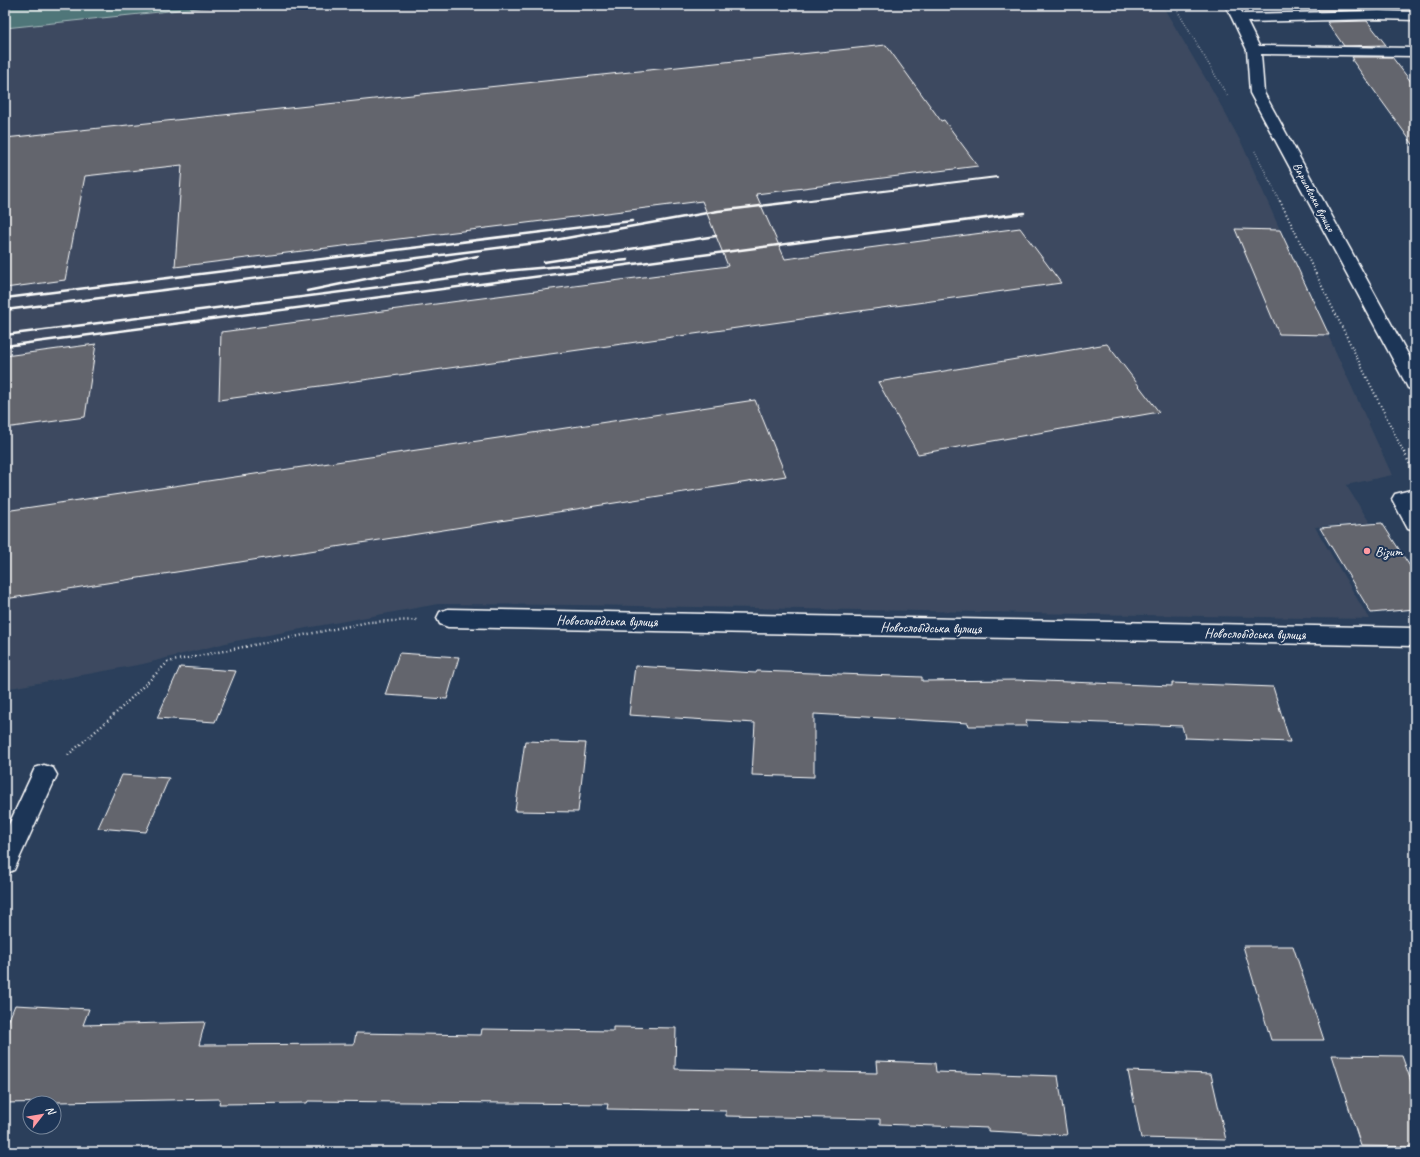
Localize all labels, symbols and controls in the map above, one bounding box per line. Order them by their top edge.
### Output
street label: Варшавська вулиця [1289,160,1339,235]
place label: Візит [1375,543,1404,560]
marker: Візит [1362,546,1372,556]
street label: Новослобідська вулиця [556,612,659,630]
street label: Новослобідська вулиця [880,619,983,637]
street label: Новослобідська вулиця [1204,625,1307,643]
north arrow [22,1095,62,1135]
text: N [43,1103,59,1118]

